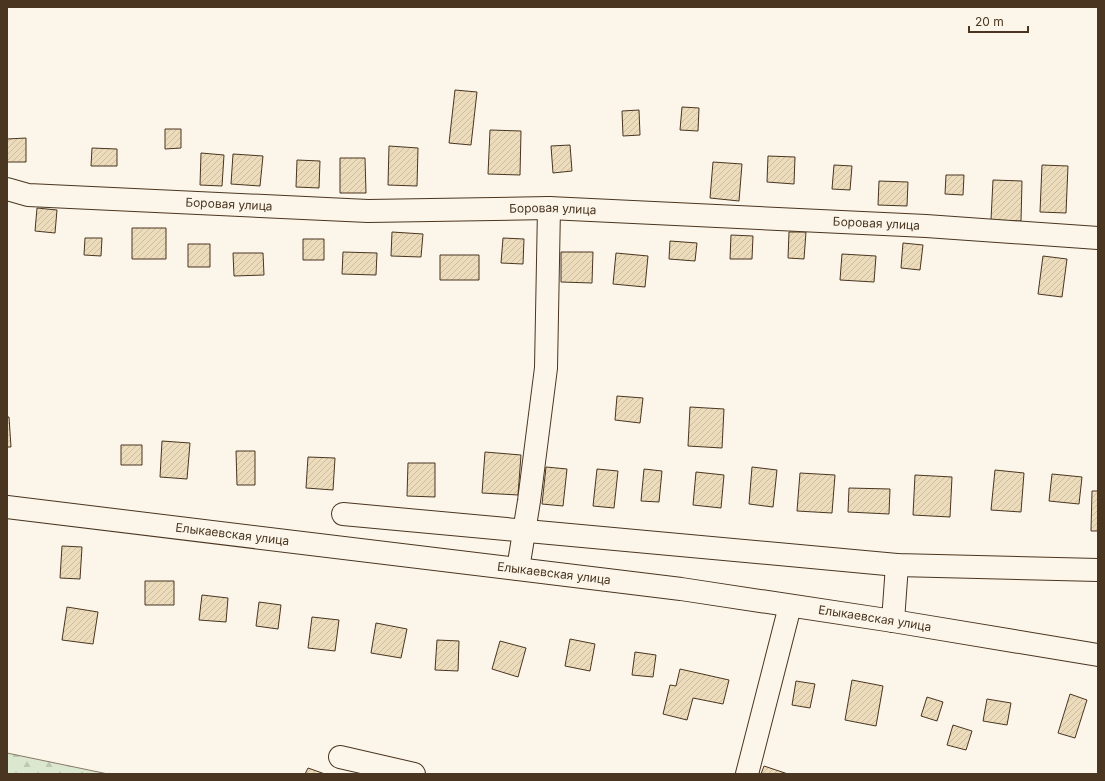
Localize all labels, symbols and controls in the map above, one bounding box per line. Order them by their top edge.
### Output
scale bar [969,8,1028,34]
text: 20 m [975,14,1004,29]
street label: Боровая улица [185,194,273,213]
street label: Боровая улица [509,200,597,217]
street label: Боровая улица [832,214,920,233]
street label: Елыкаевская улица [175,520,290,548]
street label: Елыкаевская улица [496,559,612,587]
street label: Елыкаевская улица [817,602,933,634]

